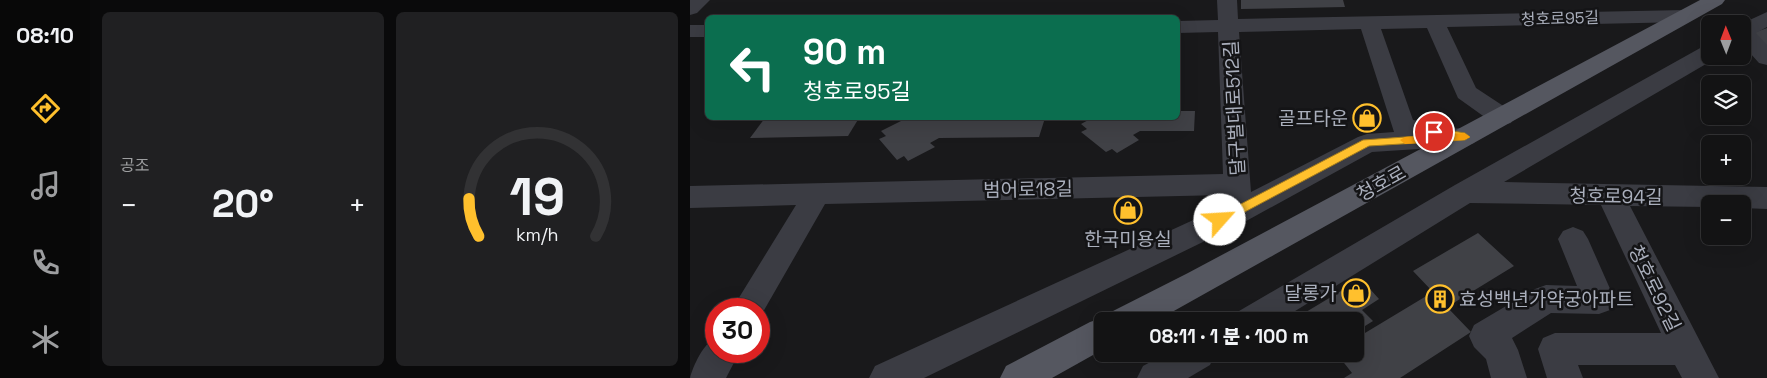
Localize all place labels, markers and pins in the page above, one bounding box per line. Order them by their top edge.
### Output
shop icon: 골프타운 [1352,103,1382,133]
place label: 골프타운 [1278,106,1348,131]
pin [1413,111,1455,153]
shop icon: 한국미용실 [1113,195,1143,225]
place label: 한국미용실 [1084,227,1172,252]
shop icon: 달롱가 [1341,278,1371,308]
place label: 달롱가 [1285,281,1337,306]
building icon: 효성백년가약궁아파트 [1425,284,1455,314]
place label: 효성백년가약궁아파트 [1459,287,1634,312]

